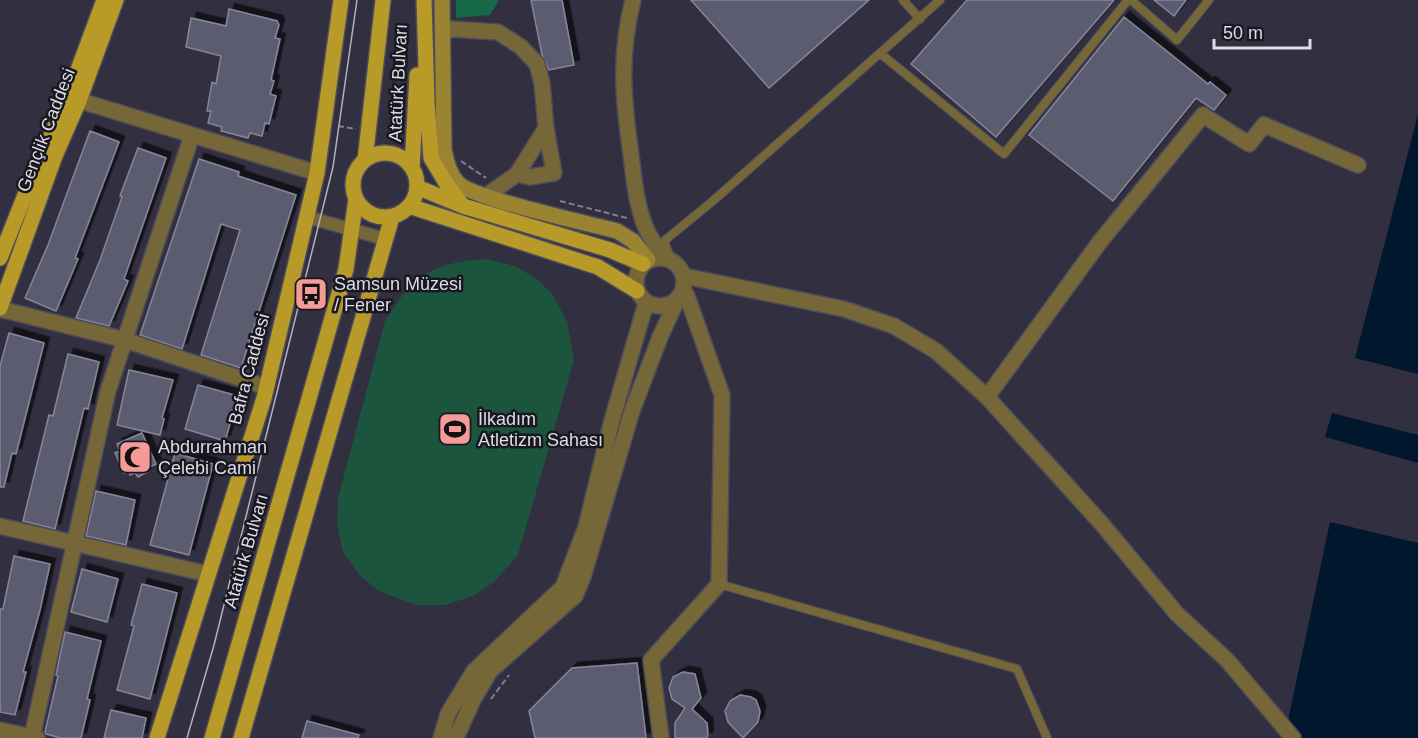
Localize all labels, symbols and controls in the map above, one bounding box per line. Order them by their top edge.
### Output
scale bar [1214,12,1310,50]
text: 50 m [1223,23,1263,43]
street label: Atatürk Bulvarı [385,24,411,142]
street label: Gençlik Caddesi [13,65,79,195]
place label: Samsun Müzesi / Fener [334,274,462,315]
bus stop icon: Samsun Müzesi / Fener [293,276,329,312]
street label: Bafra Caddesi [225,311,273,427]
place label: İlkadım Atletizm Sahası [478,409,603,450]
sports icon: İlkadım Atletizm Sahası [437,411,473,447]
place label: Abdurrahman Çelebi Cami [158,437,267,478]
mosque icon: Abdurrahman Çelebi Cami [117,439,153,475]
street label: Atatürk Bulvarı [220,492,272,610]

